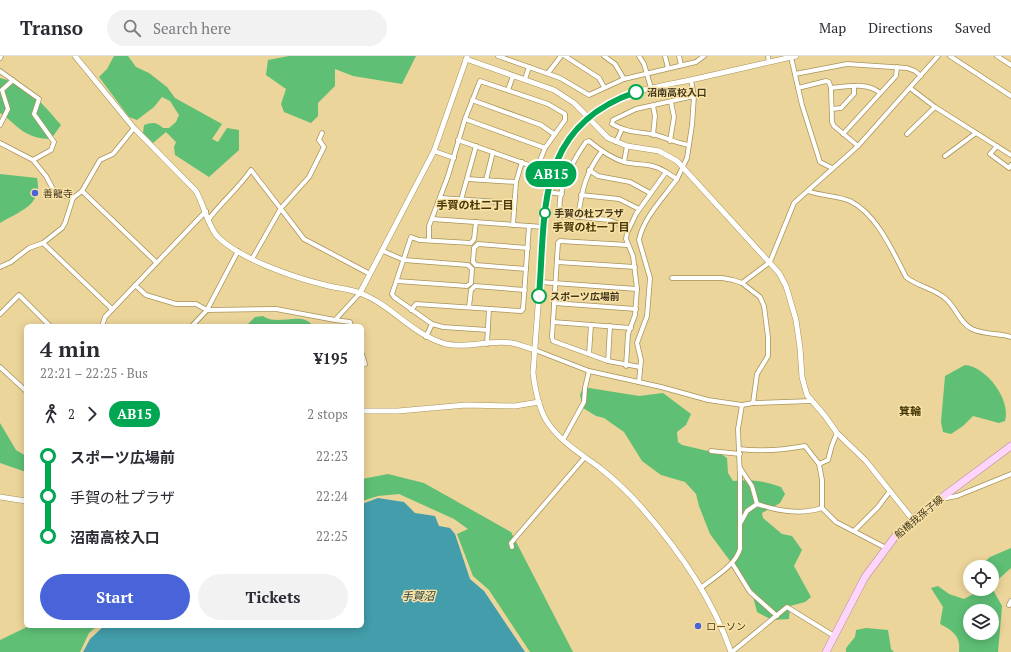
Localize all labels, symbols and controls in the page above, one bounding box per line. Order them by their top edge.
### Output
search box [107,10,387,46]
text: Transo [20,15,83,40]
icon: search [121,17,143,39]
text: Search here [153,18,231,38]
text: Map [819,18,846,37]
text: Directions [868,18,933,37]
text: Saved [955,18,991,37]
marker: 沼南高校入口 [628,84,644,100]
place label: 沼南高校入口 [647,86,707,99]
line badge: AB15 [523,161,579,187]
text: AB15 [533,164,569,183]
place label: 善龍寺 [43,187,73,200]
marker: 善龍寺 [30,188,40,198]
district label: 手賀の杜二丁目 [437,198,514,212]
marker: 手賀の杜プラザ [539,207,551,219]
place label: 手賀の杜プラザ [554,207,624,220]
district label: 手賀の杜一丁目 [553,220,630,234]
marker: スポーツ広場前 [531,288,547,304]
place label: スポーツ広場前 [550,290,620,303]
text: 4 min [40,334,100,363]
text: ¥195 [314,348,348,368]
text: 22:21 – 22:25 · Bus [40,364,148,382]
icon: walk [40,403,62,425]
icon: forward [81,403,103,425]
text: AB15 [117,404,152,423]
district label: 箕輪 [899,404,922,418]
text: 2 [68,405,75,423]
text: 2 stops [307,405,348,423]
text: スポーツ広場前 [70,447,175,467]
text: 22:23 [316,447,348,465]
text: 手賀の杜プラザ [70,487,175,507]
text: 22:24 [316,487,348,505]
street label: 船橋我孫子線 [892,493,946,541]
text: 沼南高校入口 [70,527,160,547]
text: 22:25 [316,527,348,545]
map controls [963,560,999,640]
button: locate [963,560,999,596]
button: Start [40,574,190,620]
button: Tickets [198,574,348,620]
water label: 手賀沼 [402,589,436,603]
button: layers [963,604,999,640]
place label: ローソン [706,620,746,633]
marker: ローソン [693,621,703,631]

